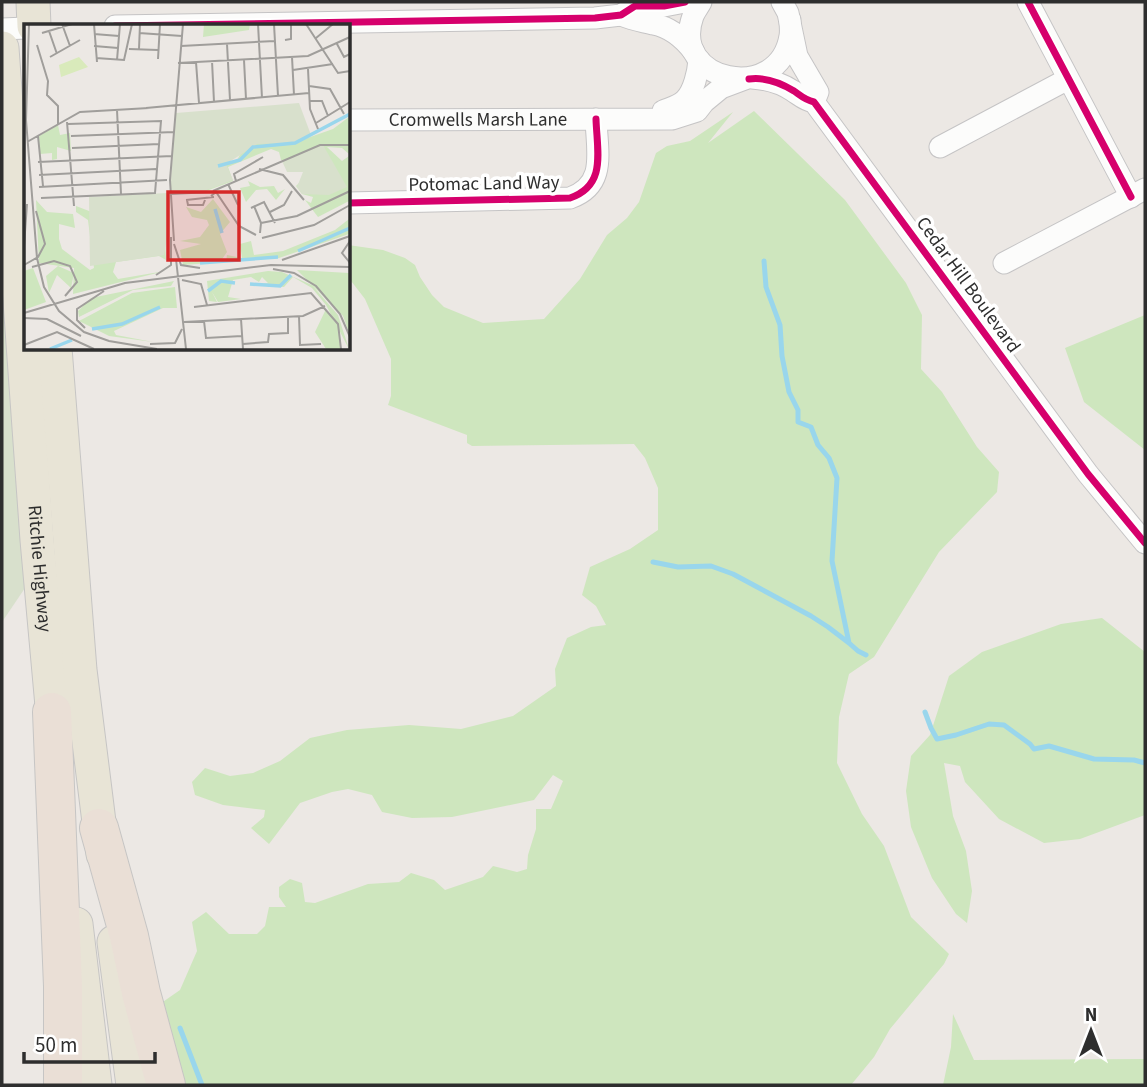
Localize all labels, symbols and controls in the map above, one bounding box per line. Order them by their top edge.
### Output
inset map [24,24,350,350]
street label: Cromwells Marsh Lane [389,106,567,133]
street label: Potomac Land Way [408,169,560,199]
street label: Cedar Hill Boulevard [909,211,1027,359]
street label: Ritchie Highway [21,504,59,634]
north arrow [1056,996,1126,1066]
text: N [1085,1002,1097,1029]
scale bar [24,1020,156,1064]
text: 50 m [35,1030,77,1060]

